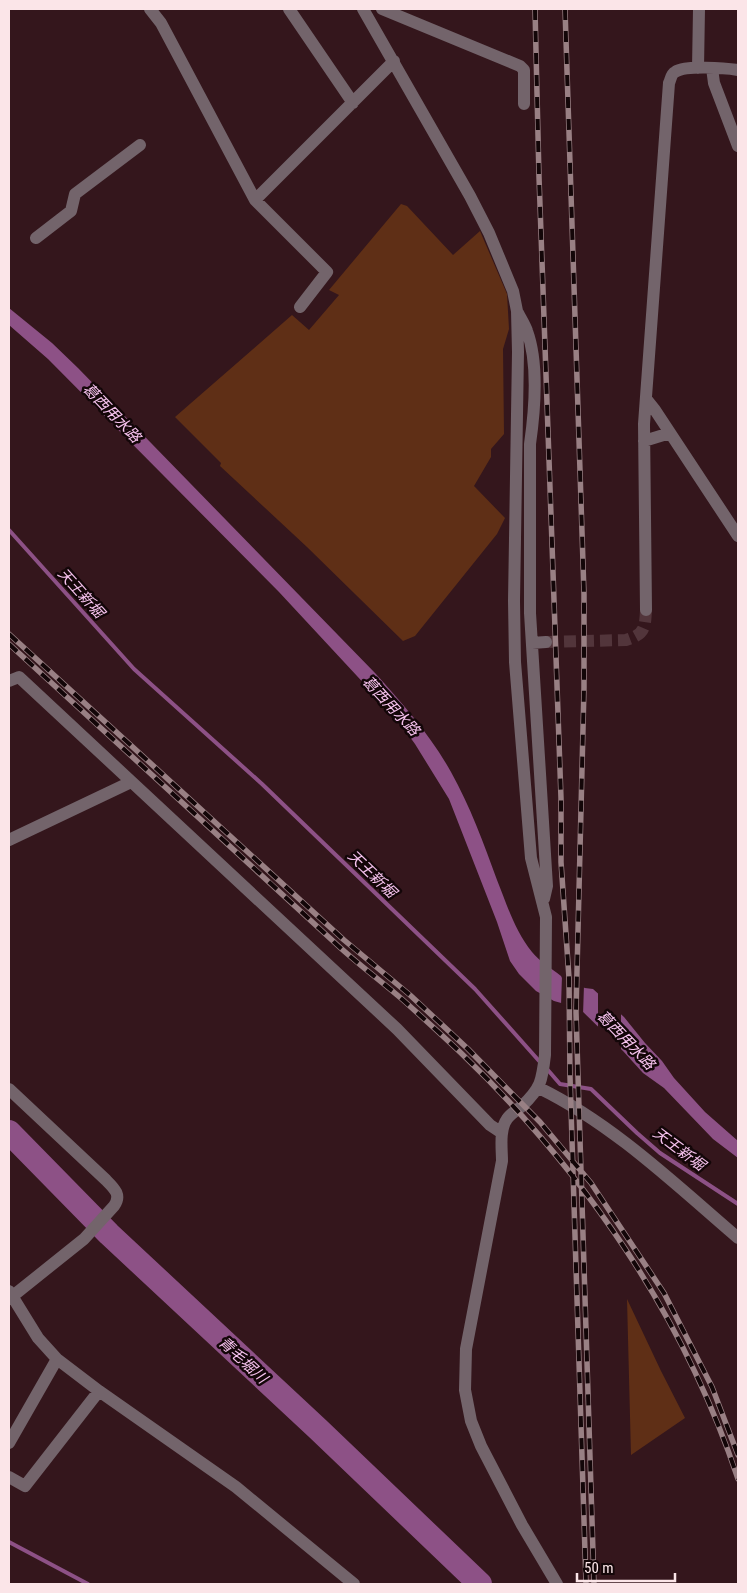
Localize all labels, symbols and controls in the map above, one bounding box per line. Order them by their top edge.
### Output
water label: 葛西用水路 [79,380,146,448]
water label: 天王新堀 [54,565,109,623]
water label: 葛西用水路 [359,672,425,741]
water label: 天王新堀 [344,847,401,903]
water label: 葛西用水路 [593,1007,660,1075]
water label: 天王新堀 [650,1124,710,1175]
water label: 青毛堀川 [215,1333,273,1388]
scale bar [577,1550,674,1582]
text: 50 m [584,1559,614,1577]

